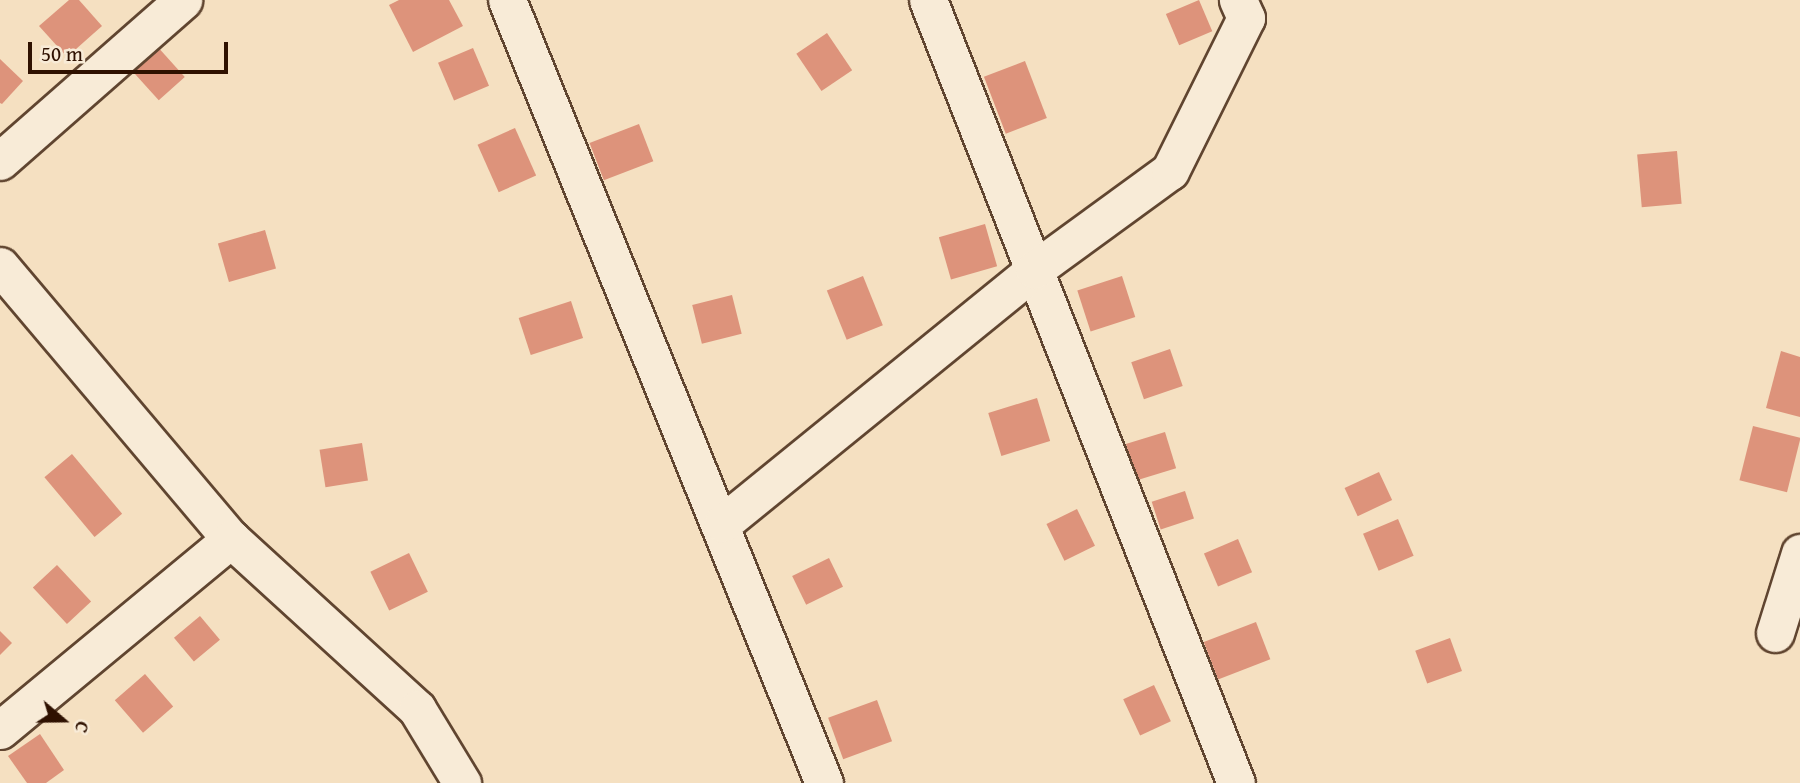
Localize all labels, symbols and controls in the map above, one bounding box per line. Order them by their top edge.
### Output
scale bar [32,28,231,72]
text: 50 m [41,38,83,69]
north arrow [28,685,98,755]
text: С [68,717,98,737]

